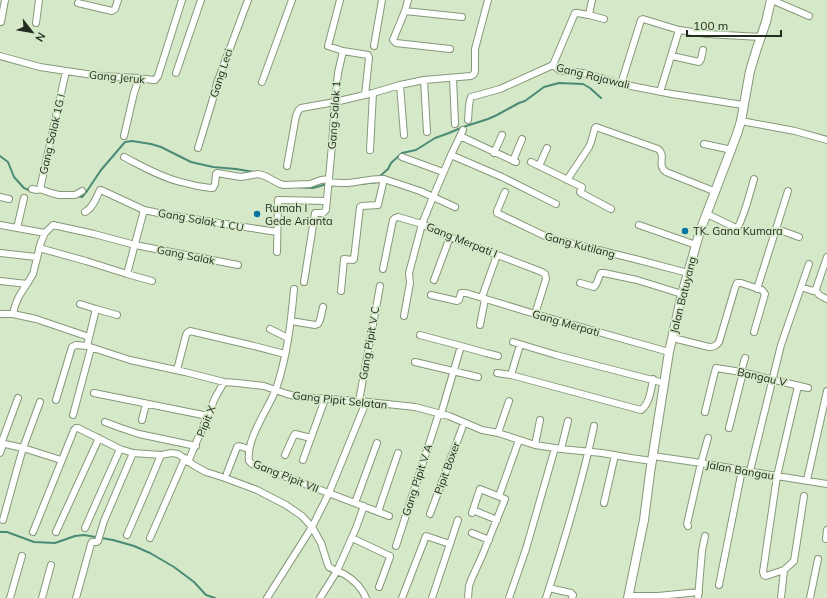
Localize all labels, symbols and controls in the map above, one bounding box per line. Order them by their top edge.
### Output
north arrow [12,12,52,52]
scale bar [687,12,781,38]
text: 100 m [693,18,728,33]
text: N [32,30,49,44]
street label: Gang Leci [207,47,235,99]
street label: Gang Rajawali [555,60,631,92]
street label: Gang Jeruk [88,68,146,86]
street label: Gang Salak 1 [325,80,343,150]
street label: Gang Salak 1G I [36,92,68,176]
place label: Rumah I Gede Arianta [265,201,333,228]
street label: Gang Salak 1 CU [157,206,245,234]
marker: Rumah I Gede Arianta [252,209,262,219]
street label: Gang Merpati I [424,219,500,261]
place label: TK. Gana Kumara [693,224,783,238]
marker: TK. Gana Kumara [680,226,690,236]
street label: Gang Kutilang [543,229,617,261]
street label: Gang Salak [156,243,217,268]
street label: Jalan Batuyang [667,255,699,335]
street label: Gang Pipit V C [356,305,382,381]
street label: Gang Merpati [531,307,601,339]
street label: Bangau V [736,364,789,390]
street label: Gang Pipit Selatan [292,388,388,412]
street label: Pipit X [193,402,219,439]
street label: Pipit Boxer [431,440,463,496]
street label: Gang Pipit V A [399,442,435,518]
street label: Gang Pipit VII [251,456,321,496]
street label: Jalan Bangau [705,457,775,483]

